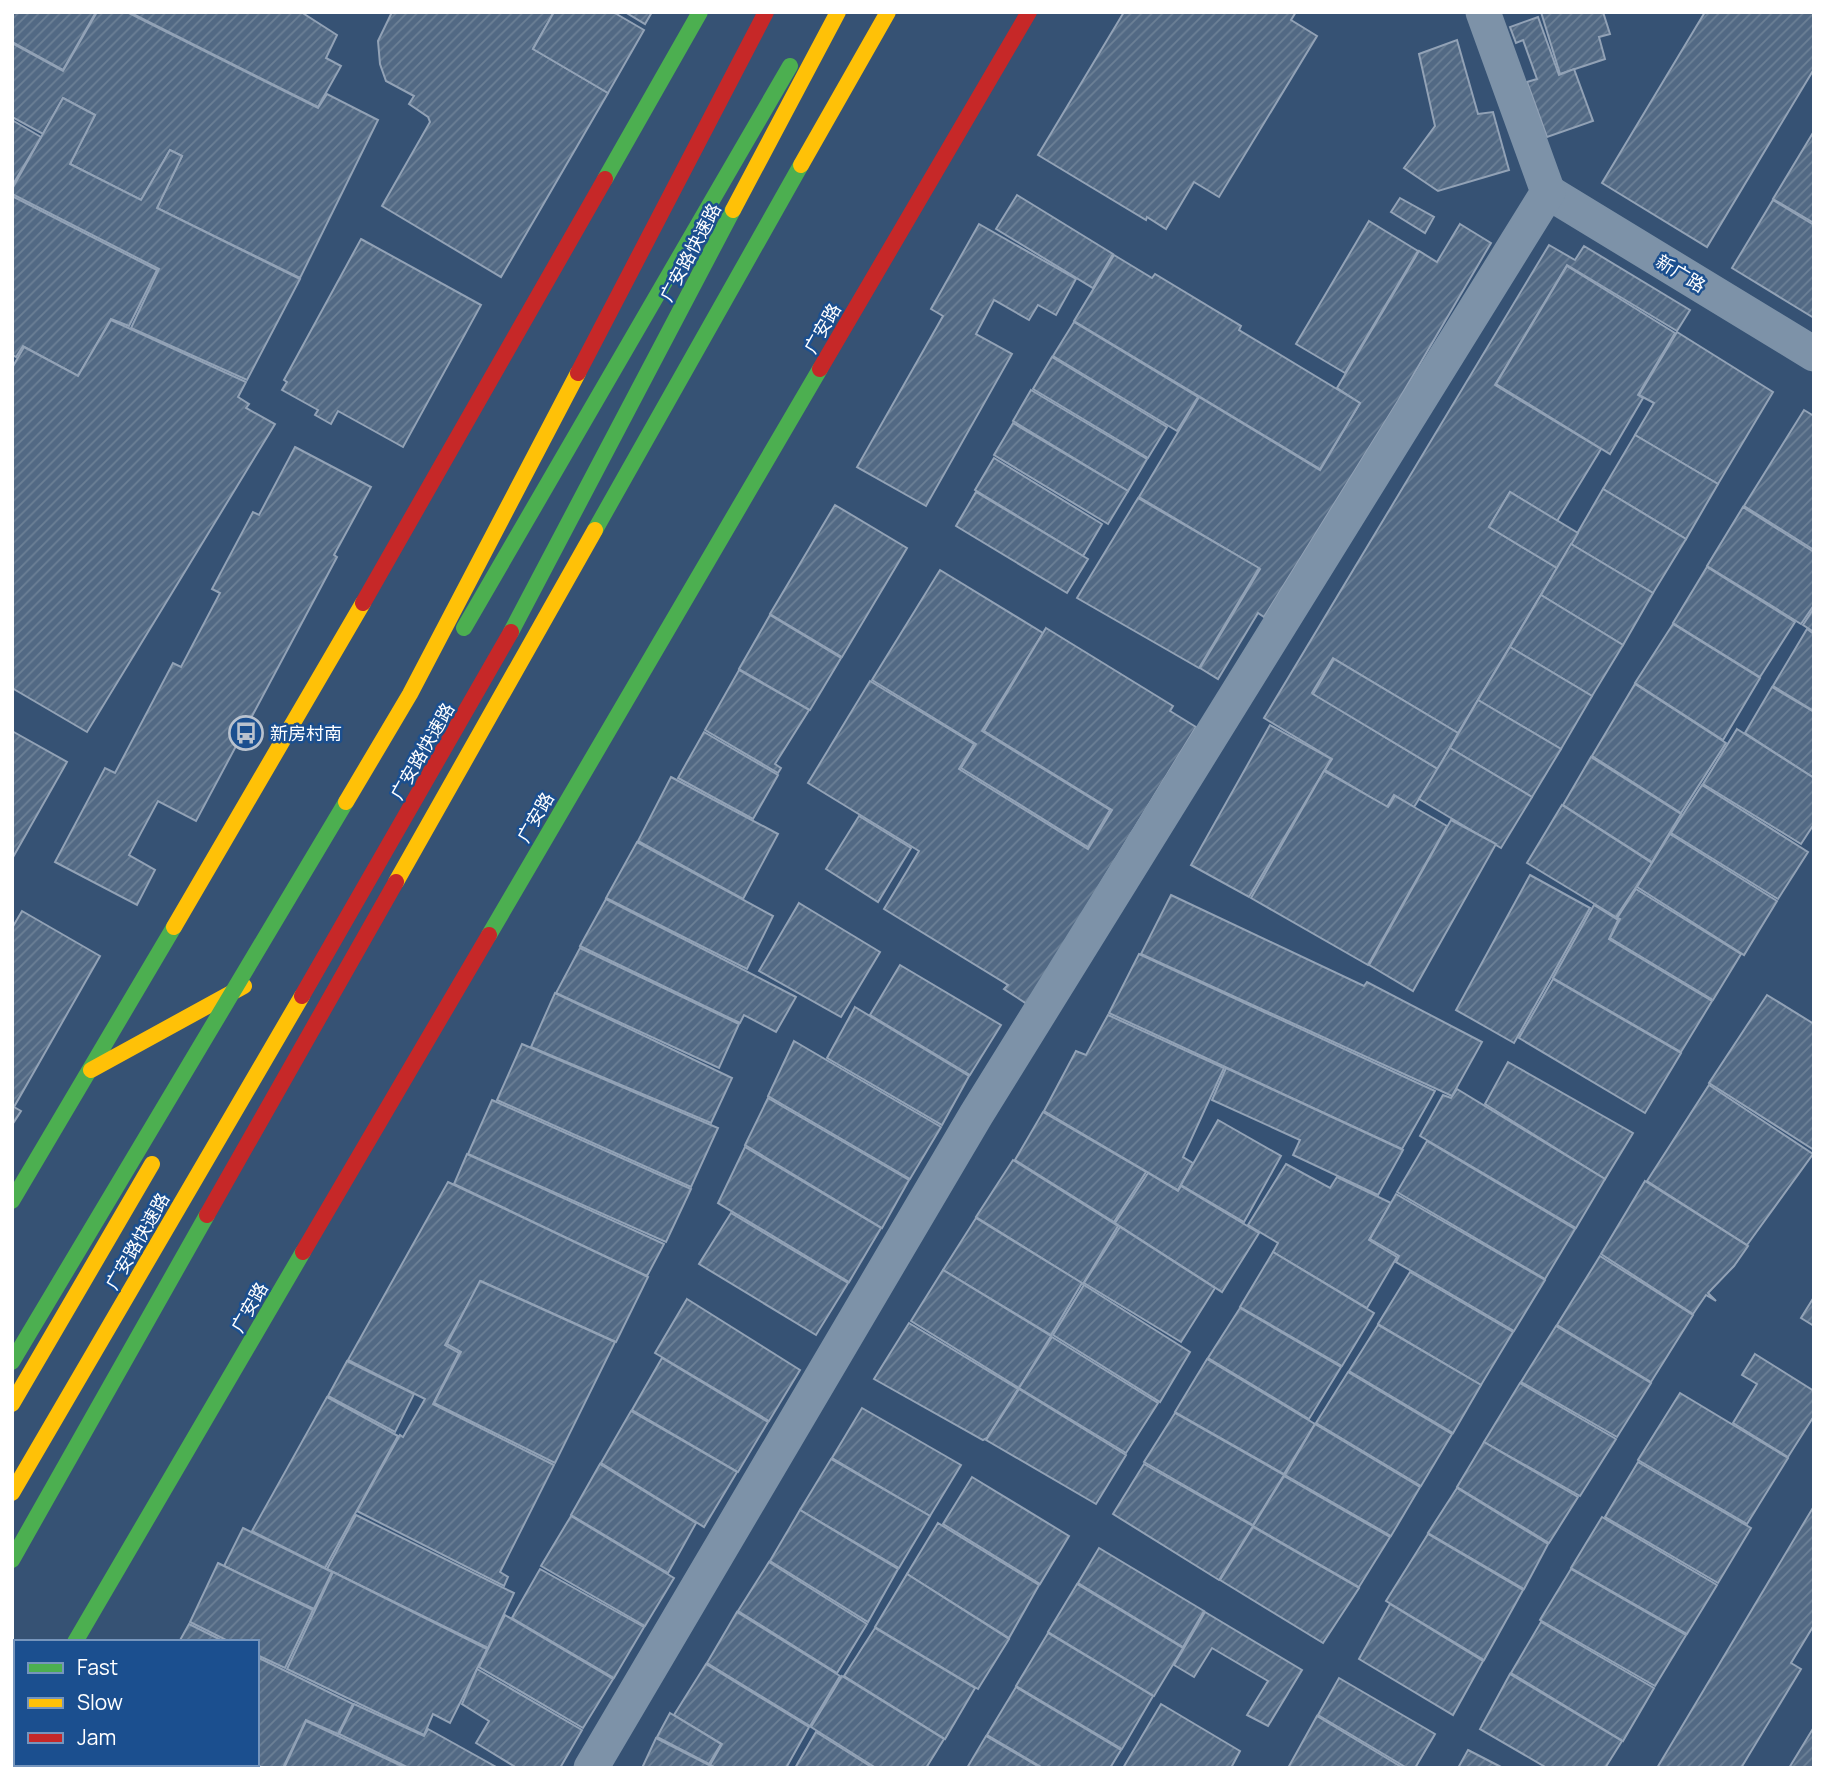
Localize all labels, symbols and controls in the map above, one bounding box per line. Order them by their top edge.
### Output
street label: 广安路快速路 [654,199,726,305]
street label: 新广路 [1652,249,1710,297]
street label: 广安路 [798,299,846,357]
street label: 广安路快速路 [385,698,459,804]
bus stop icon: 新房村南 [227,714,265,752]
place label: 新房村南 [270,721,342,745]
street label: 广安路 [511,788,559,846]
street label: 广安路快速路 [100,1188,174,1294]
street label: 广安路 [225,1278,273,1336]
legend [14,1640,259,1766]
text: Fast [77,1653,118,1681]
text: Slow [77,1688,123,1716]
text: Jam [77,1723,116,1751]

